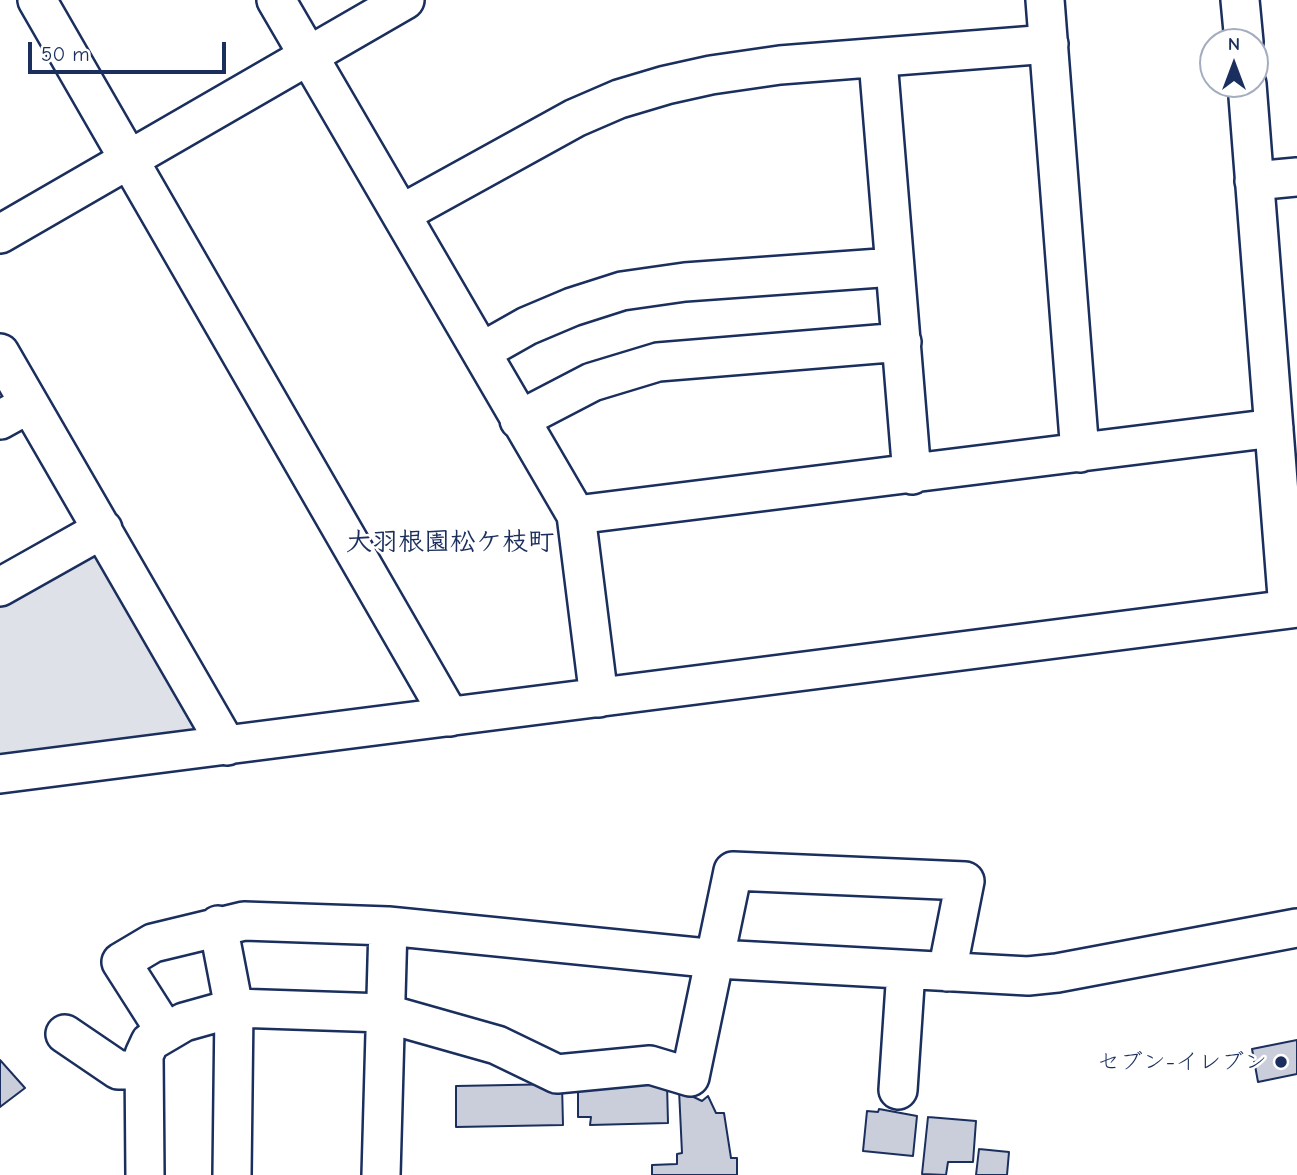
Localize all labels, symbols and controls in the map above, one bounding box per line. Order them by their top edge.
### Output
scale bar [32,28,229,72]
north arrow [1199,28,1269,98]
text: N [1228,33,1240,55]
text: 50 m [41,42,90,66]
district label: 大羽根園松ケ枝町 [346,527,554,559]
place label: セブン-イレブン [1097,1048,1267,1076]
marker: セブン-イレブン [1273,1054,1289,1070]

